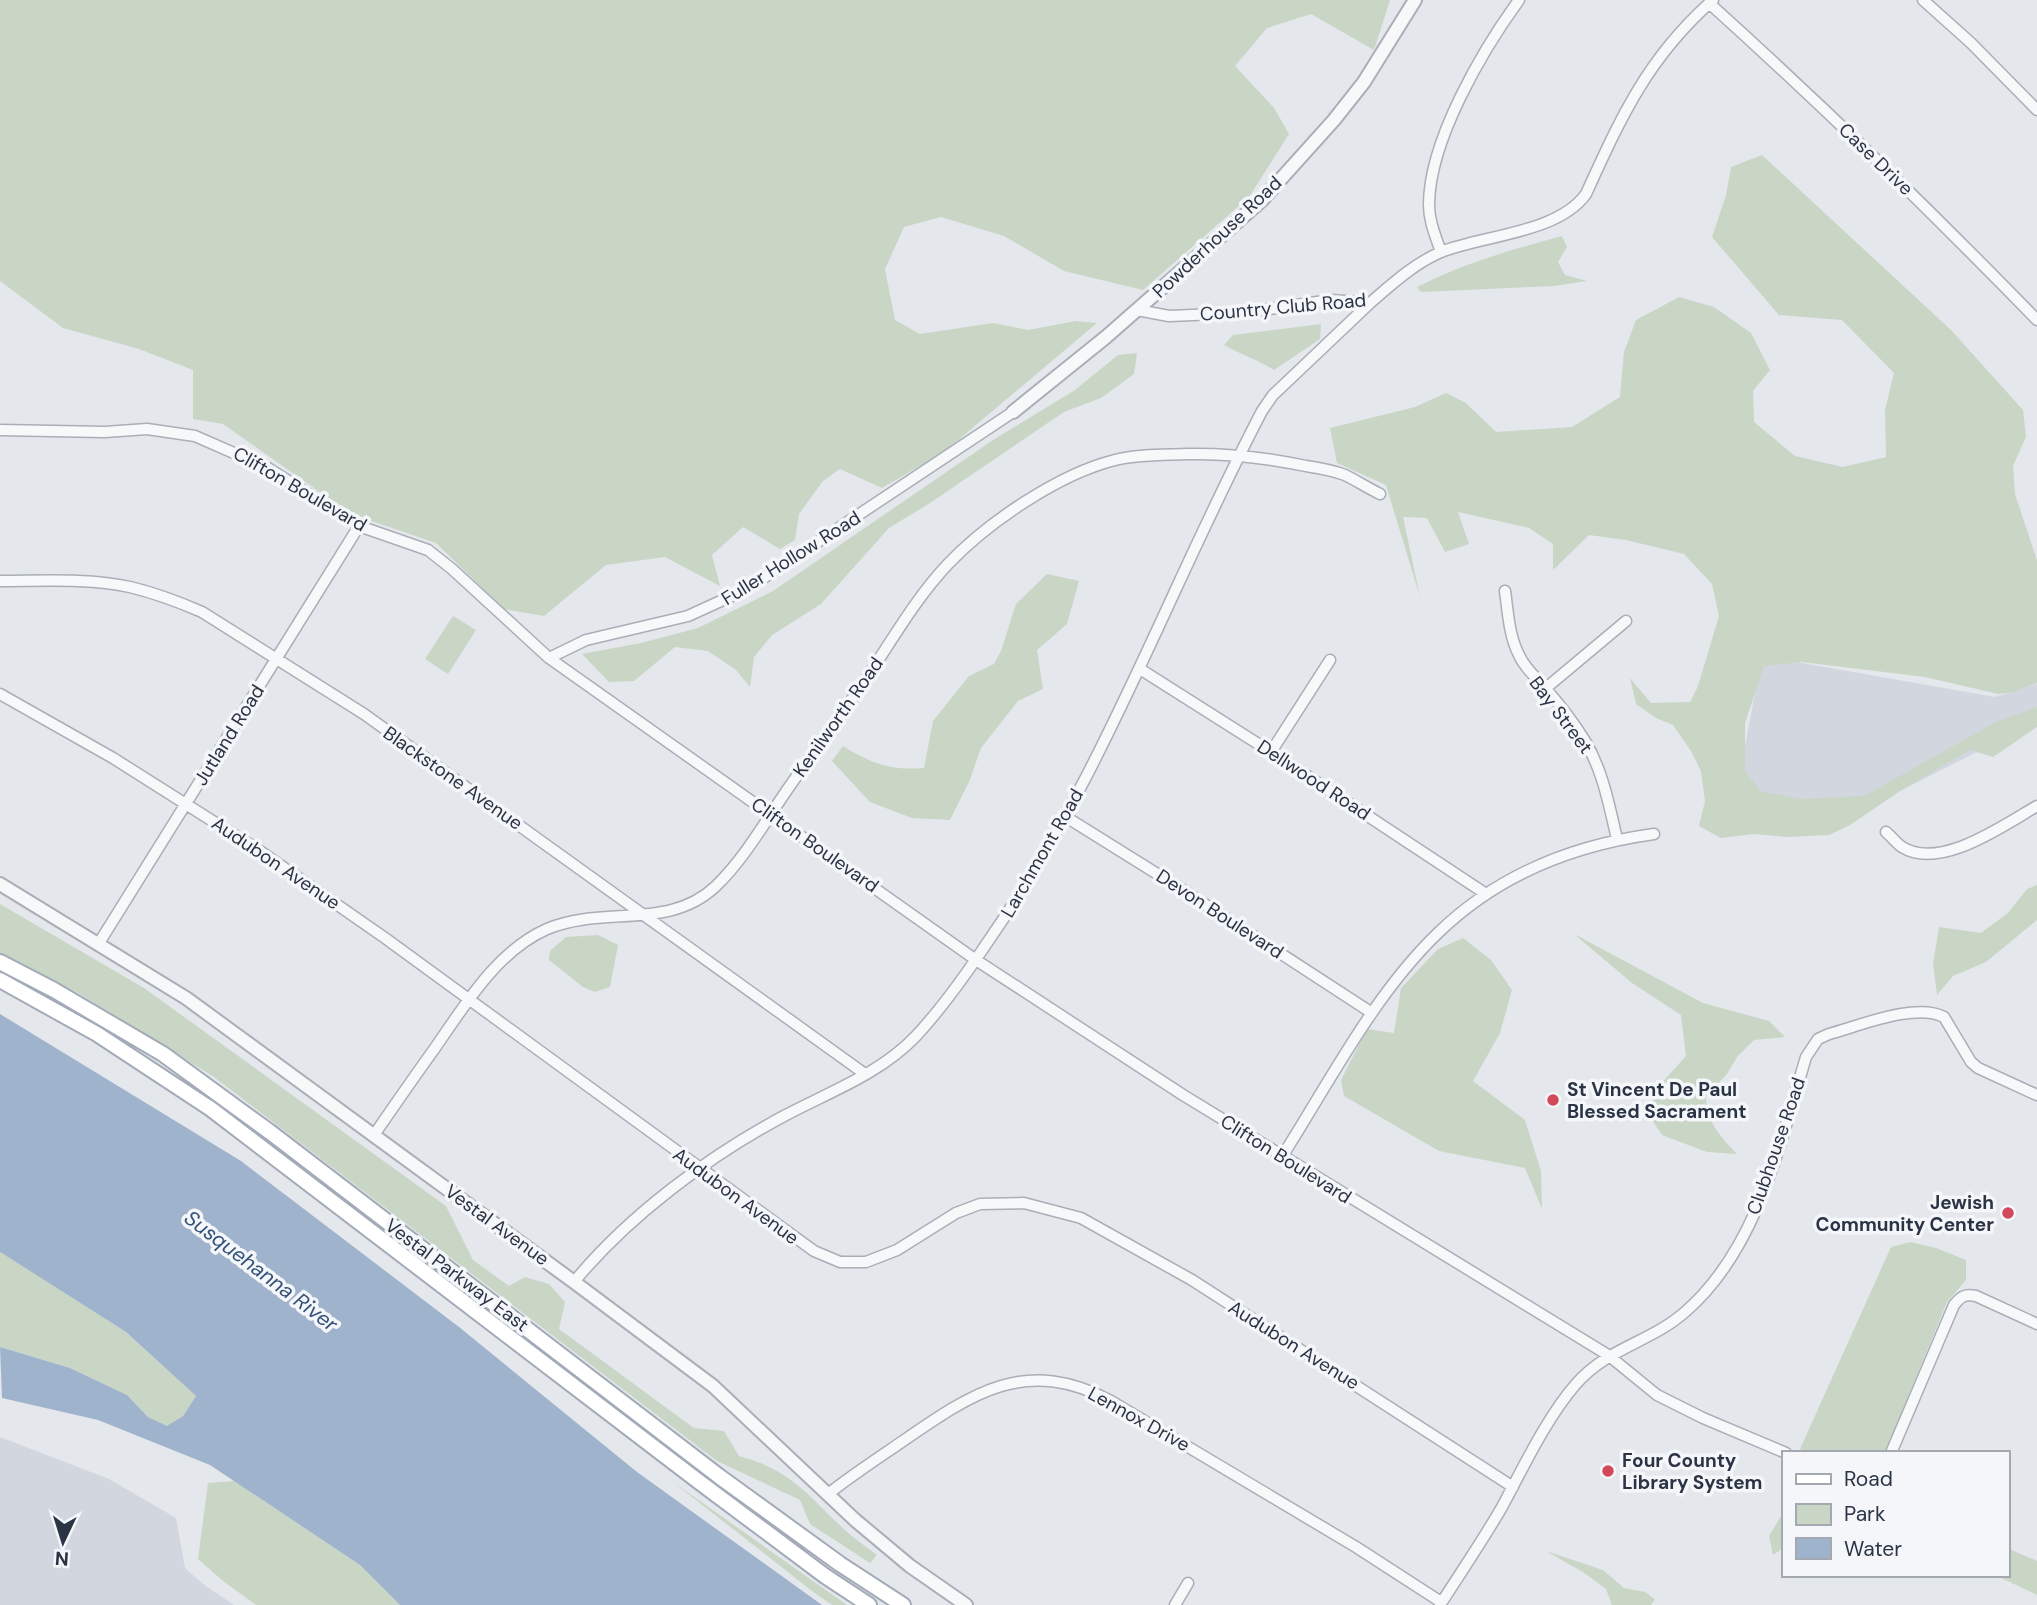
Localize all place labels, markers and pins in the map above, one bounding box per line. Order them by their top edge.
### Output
place label: St Vincent De Paul Blessed Sacrament [1567,1077,1747,1124]
marker: St Vincent De Paul Blessed Sacrament [1545,1092,1561,1108]
place label: Jewish Community Center [1815,1190,1994,1237]
marker: Jewish Community Center [2000,1205,2016,1221]
place label: Four County Library System [1622,1448,1763,1495]
marker: Four County Library System [1600,1463,1616,1479]

